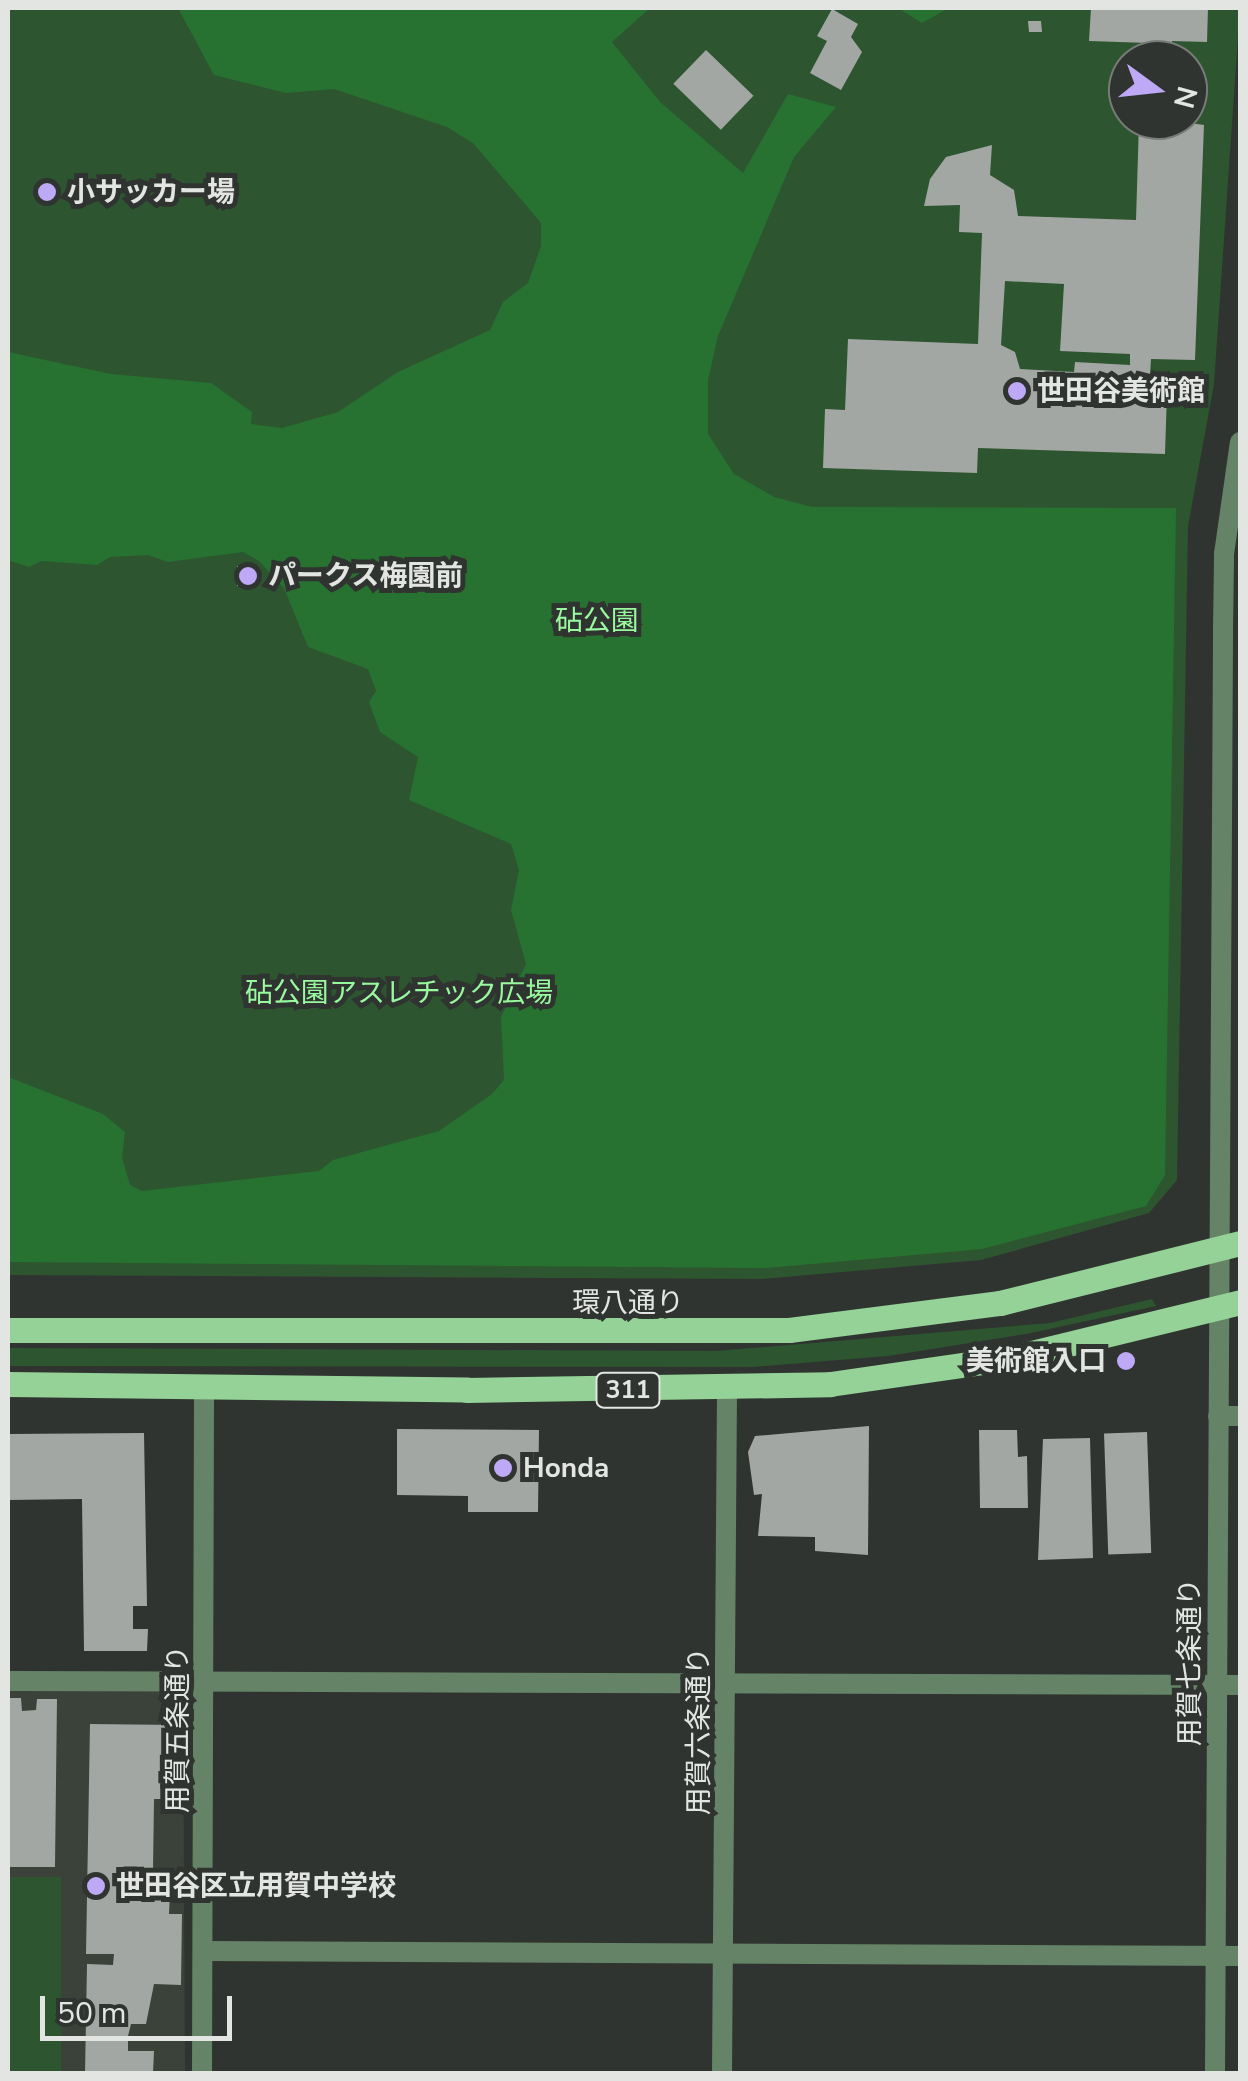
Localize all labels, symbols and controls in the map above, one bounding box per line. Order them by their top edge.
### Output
north arrow [1108,40,1208,140]
text: N [1164,82,1206,112]
place label: 小サッカー場 [67,175,235,209]
marker: 小サッカー場 [36,181,58,203]
place label: 世田谷美術館 [1037,374,1205,408]
marker: 世田谷美術館 [1006,380,1028,402]
place label: パークス梅園前 [268,559,464,593]
marker: パークス梅園前 [237,565,259,587]
park label: 砧公園 [555,604,639,638]
park label: 砧公園アスレチック広場 [245,976,553,1010]
street label: 環八通り [572,1286,684,1320]
place label: 美術館入口 [966,1344,1106,1378]
marker: 美術館入口 [1115,1350,1137,1372]
road number: 311 [596,1370,660,1410]
place label: Honda [523,1451,609,1485]
marker: Honda [492,1457,514,1479]
street label: 用賀七条通り [1173,1578,1207,1746]
street label: 用賀五条通り [161,1645,195,1813]
street label: 用賀六条通り [682,1647,716,1815]
place label: 世田谷区立用賀中学校 [116,1869,396,1903]
marker: 世田谷区立用賀中学校 [85,1875,107,1897]
scale bar [45,1976,238,2038]
text: 50 m [57,1993,126,2034]

